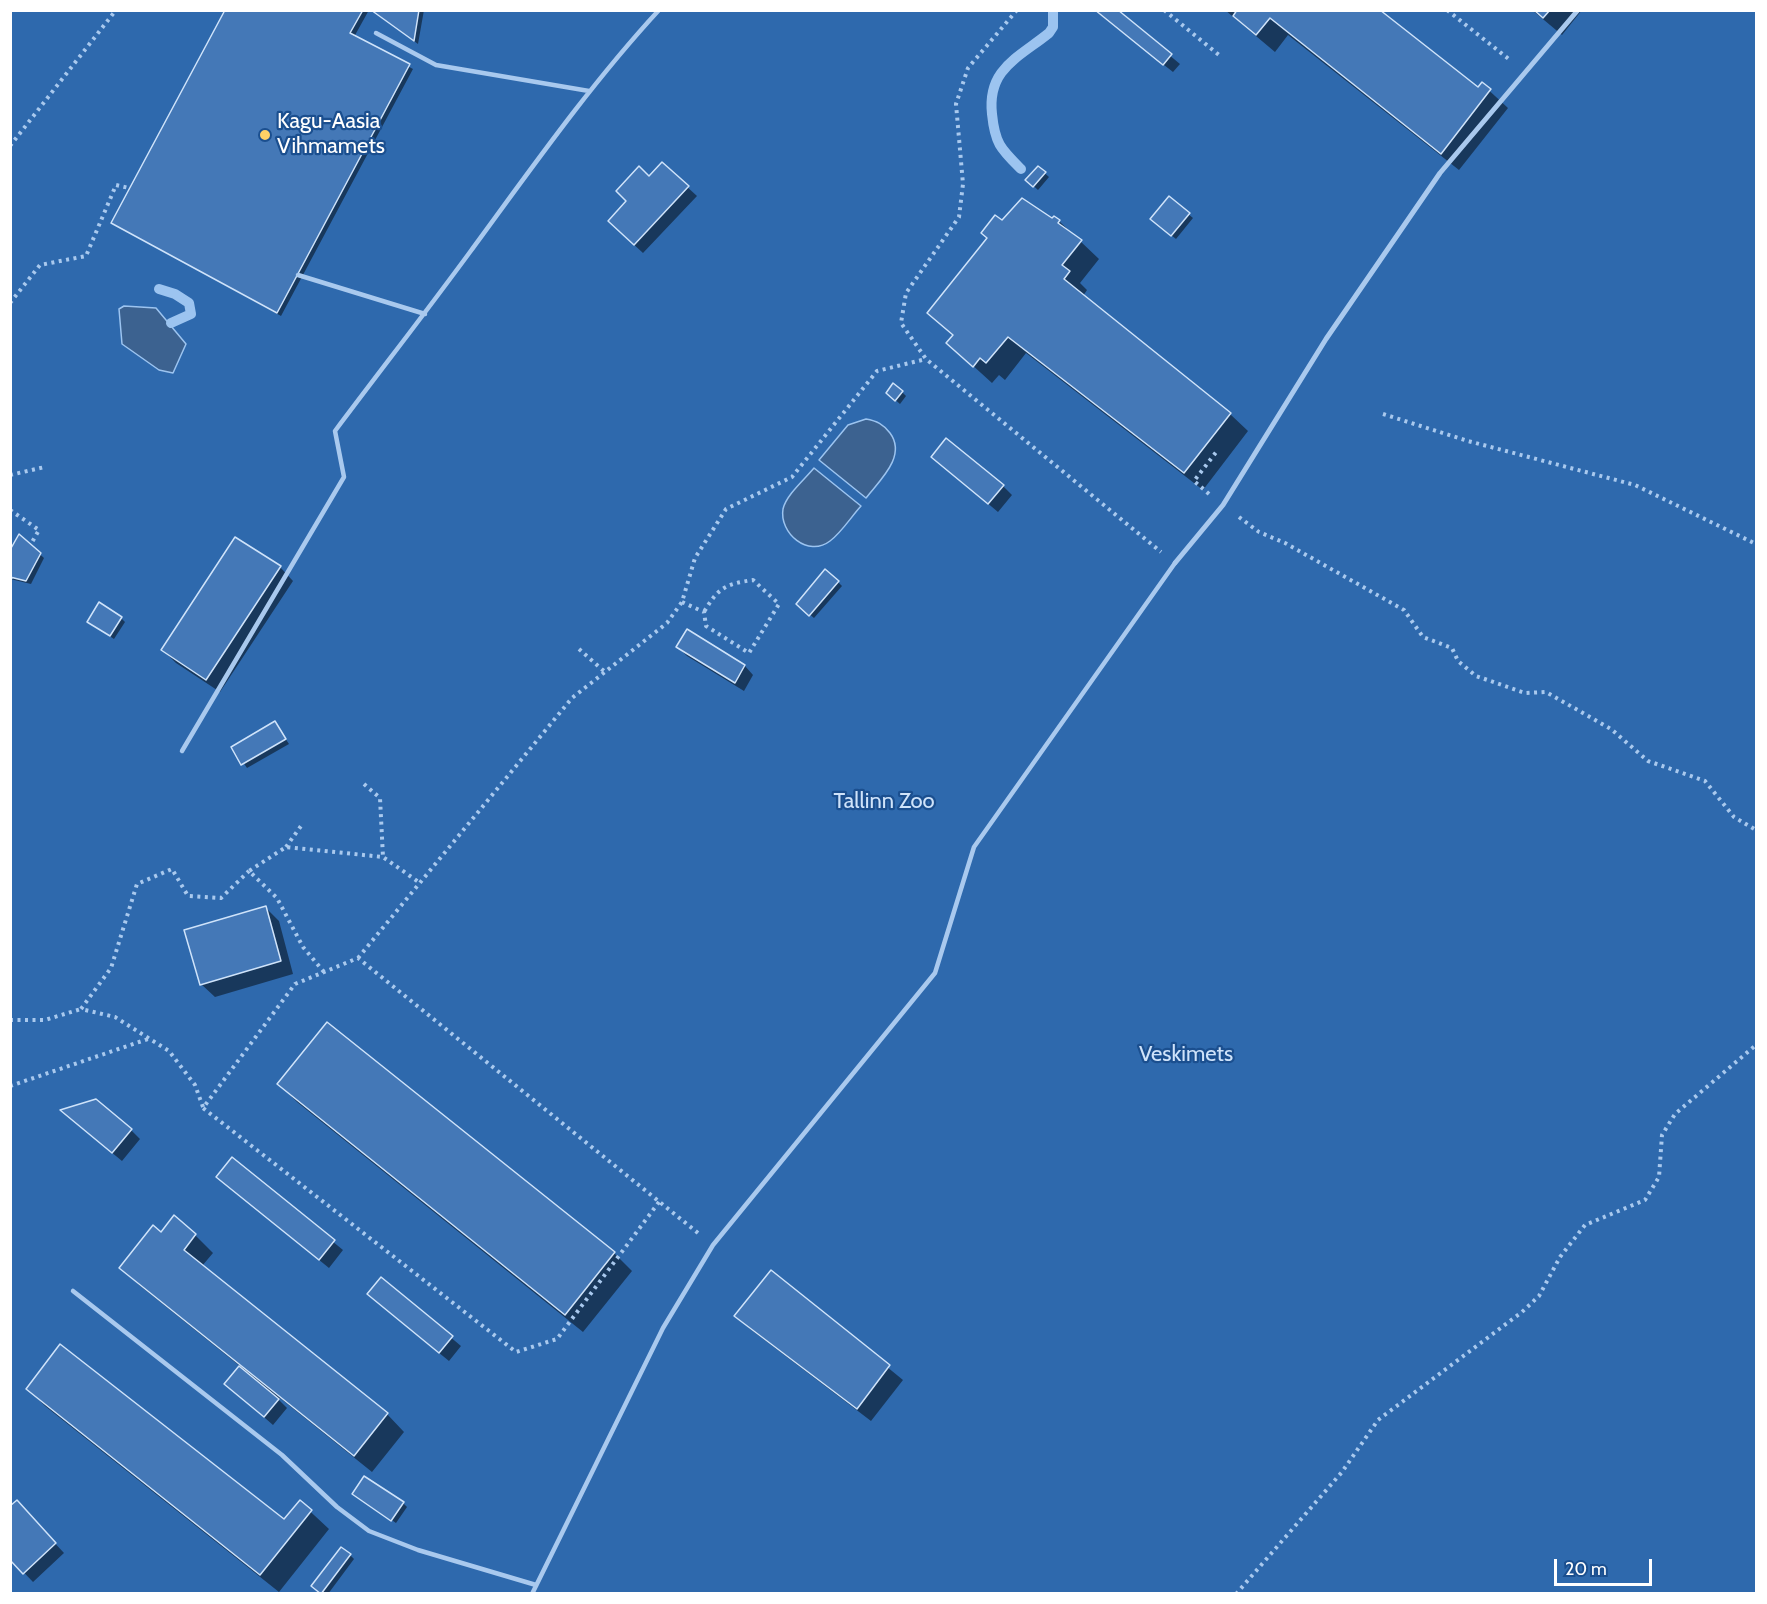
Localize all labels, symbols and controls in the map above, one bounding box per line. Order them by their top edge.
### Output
place label: Kagu-Aasia Vihmamets [277,109,385,160]
marker: Kagu-Aasia Vihmamets [258,128,272,142]
park label: Tallinn Zoo [833,789,935,815]
park label: Veskimets [1139,1042,1233,1068]
scale bar [1557,1547,1654,1585]
text: 20 m [1565,1558,1607,1580]

